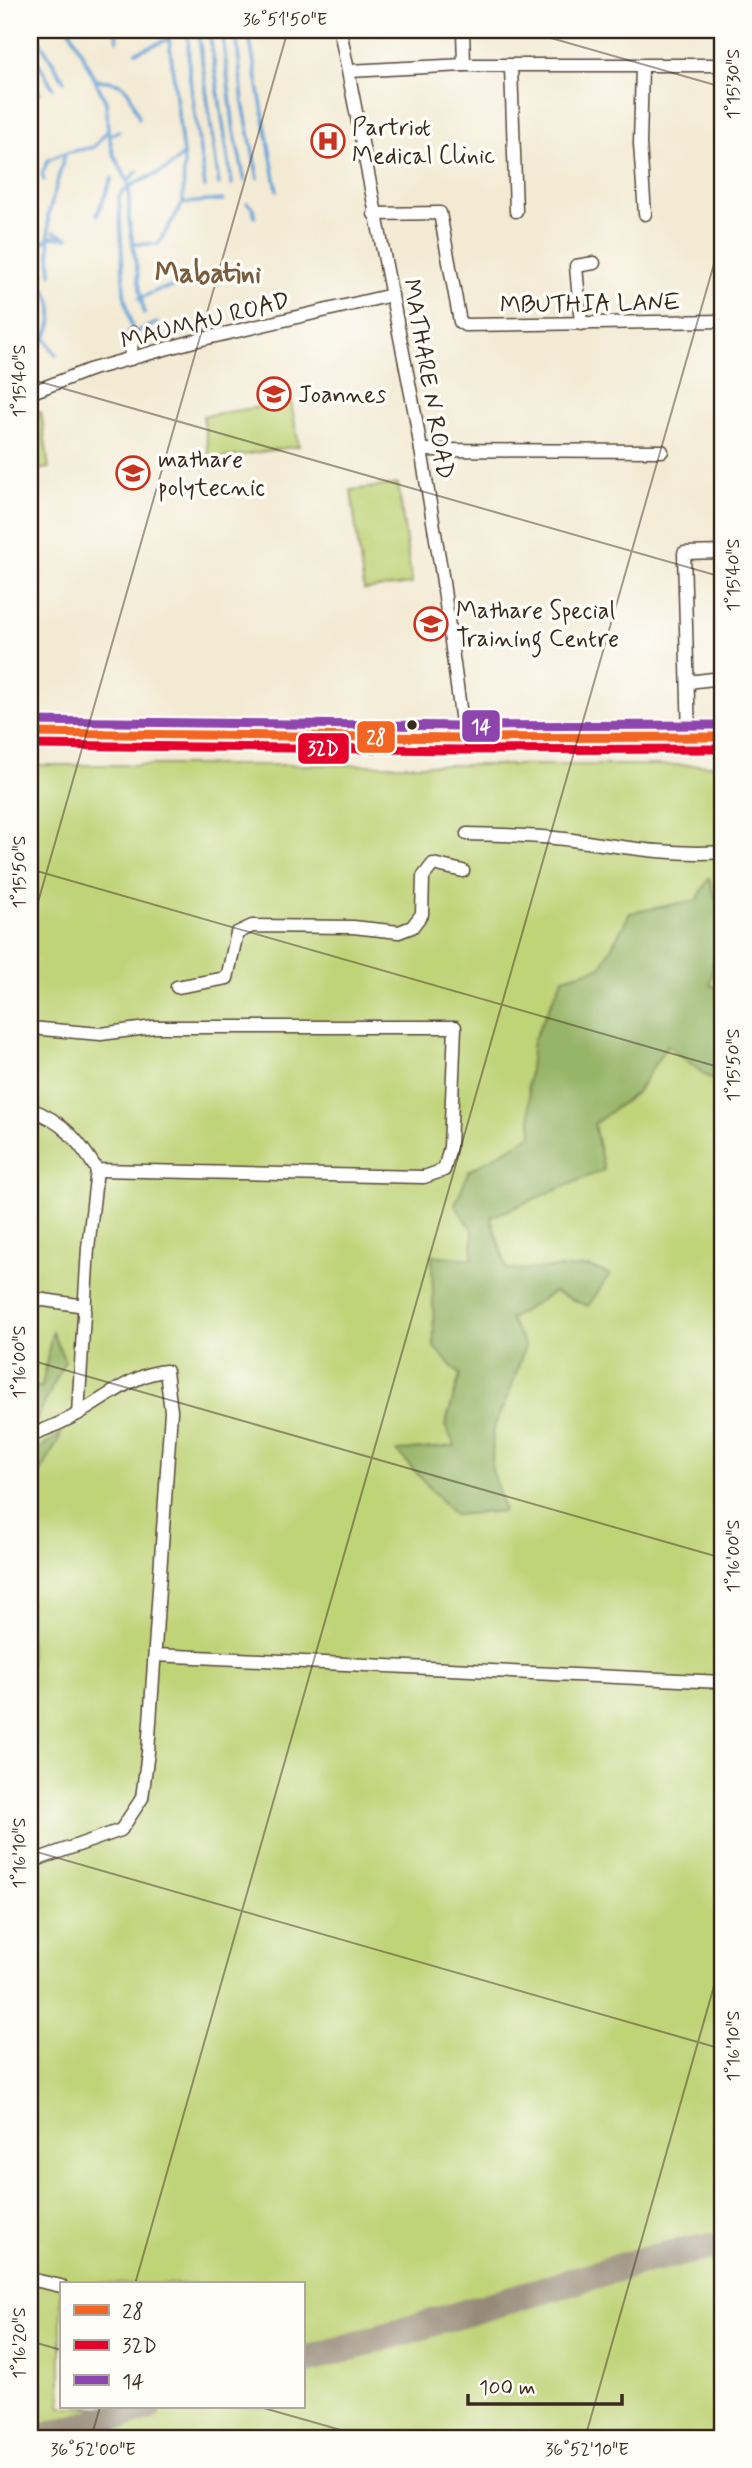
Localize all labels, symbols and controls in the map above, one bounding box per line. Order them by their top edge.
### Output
text: 36°51'50"E [243,8,327,32]
text: 1°15'30"S [722,49,746,119]
place label: Partriot Medical Clinic [352,113,495,172]
hospital icon: Partriot Medical Clinic [309,122,347,160]
district label: Mabatini [155,256,261,293]
street label: MATHARE N ROAD [395,277,460,482]
street label: MAUMAU ROAD [118,285,293,357]
street label: MBUTHIA LANE [500,287,680,322]
text: 1°15'40"S [8,345,32,417]
school or university icon: Joannes [255,375,293,413]
place label: Joannes [298,380,386,411]
place label: mathare polytecnic [158,445,265,504]
school or university icon: mathare polytecnic [114,454,152,492]
text: 1°15'40"S [722,539,746,611]
place label: Mathare Special Training Centre [456,596,619,658]
school or university icon: Mathare Special Training Centre [412,605,450,643]
line badge: 14 [461,709,501,743]
text: 14 [471,715,491,740]
unlabelled marker [405,718,419,732]
line badge: 28 [356,720,396,754]
text: 28 [366,726,386,751]
line badge: 32D [297,732,350,765]
text: 32D [307,737,339,762]
text: 1°15'50"S [8,835,32,909]
text: 1°15'50"S [722,1028,746,1102]
text: 1°16'00"S [8,1326,32,1398]
text: 1°16'00"S [722,1520,746,1592]
text: 1°16'10"S [8,1818,32,1888]
text: 1°16'10"S [722,2011,746,2081]
legend [60,2282,304,2408]
text: 28 [122,2298,144,2326]
text: 1°16'20"S [8,2307,32,2379]
text: 32D [122,2332,157,2360]
scale bar [468,2363,622,2407]
text: 14 [122,2368,144,2396]
text: 100 m [479,2374,535,2402]
text: 36°52'00"E [50,2438,136,2462]
text: 36°52'10"E [545,2438,629,2462]

